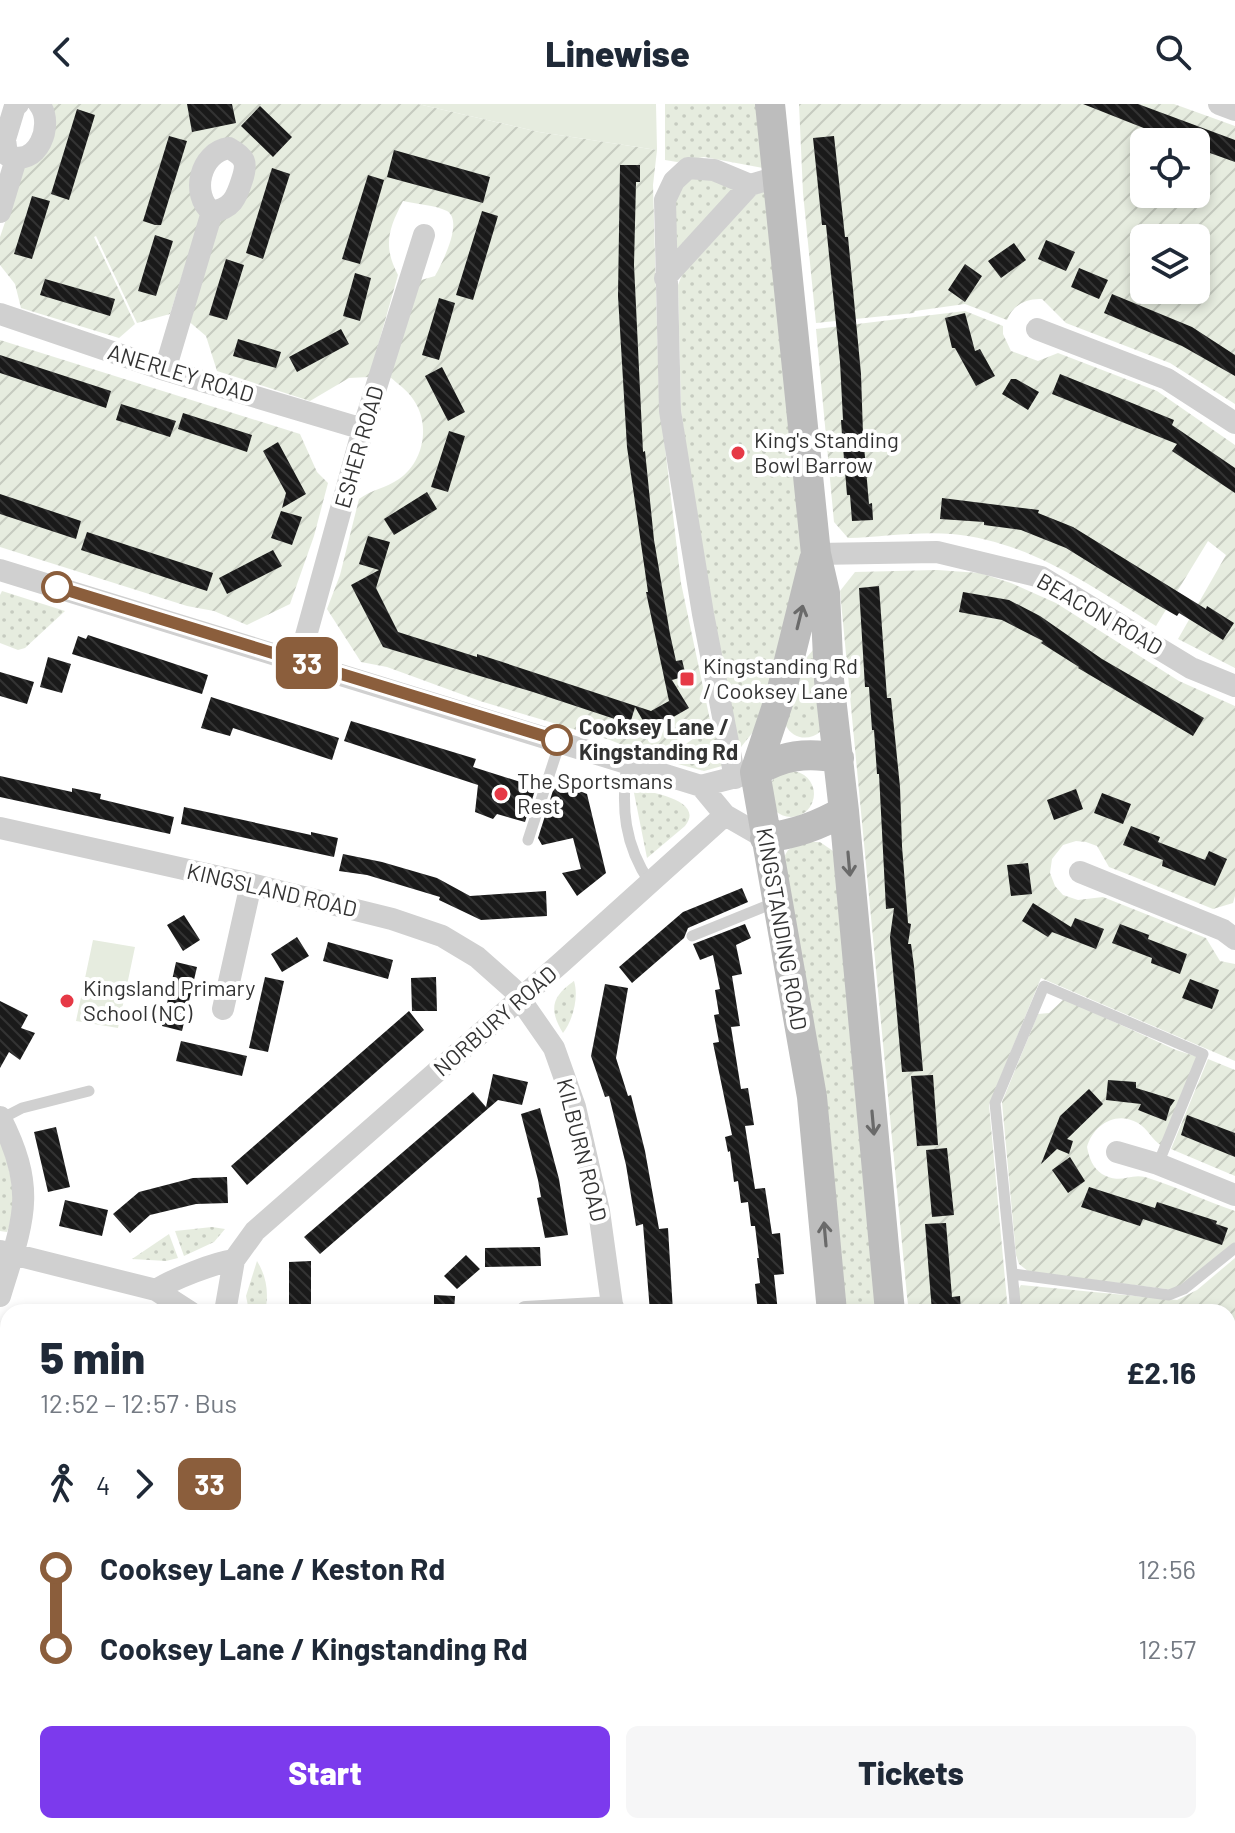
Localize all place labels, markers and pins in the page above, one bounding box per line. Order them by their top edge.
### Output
place label: King's Standing Bowl Barrow [754,426,899,477]
marker: King's Standing Bowl Barrow [729,444,747,462]
unlabelled marker [42,572,72,602]
place label: Kingstanding Rd / Cooksey Lane [703,652,858,703]
marker: Kingstanding Rd / Cooksey Lane [678,670,696,688]
place label: Cooksey Lane / Kingstanding Rd [579,713,738,764]
marker: Cooksey Lane / Kingstanding Rd [542,725,572,755]
place label: The Sportsmans Rest [517,767,673,818]
marker: The Sportsmans Rest [492,785,510,803]
place label: Kingsland Primary School (NC) [83,974,255,1025]
marker: Kingsland Primary School (NC) [58,992,76,1010]

